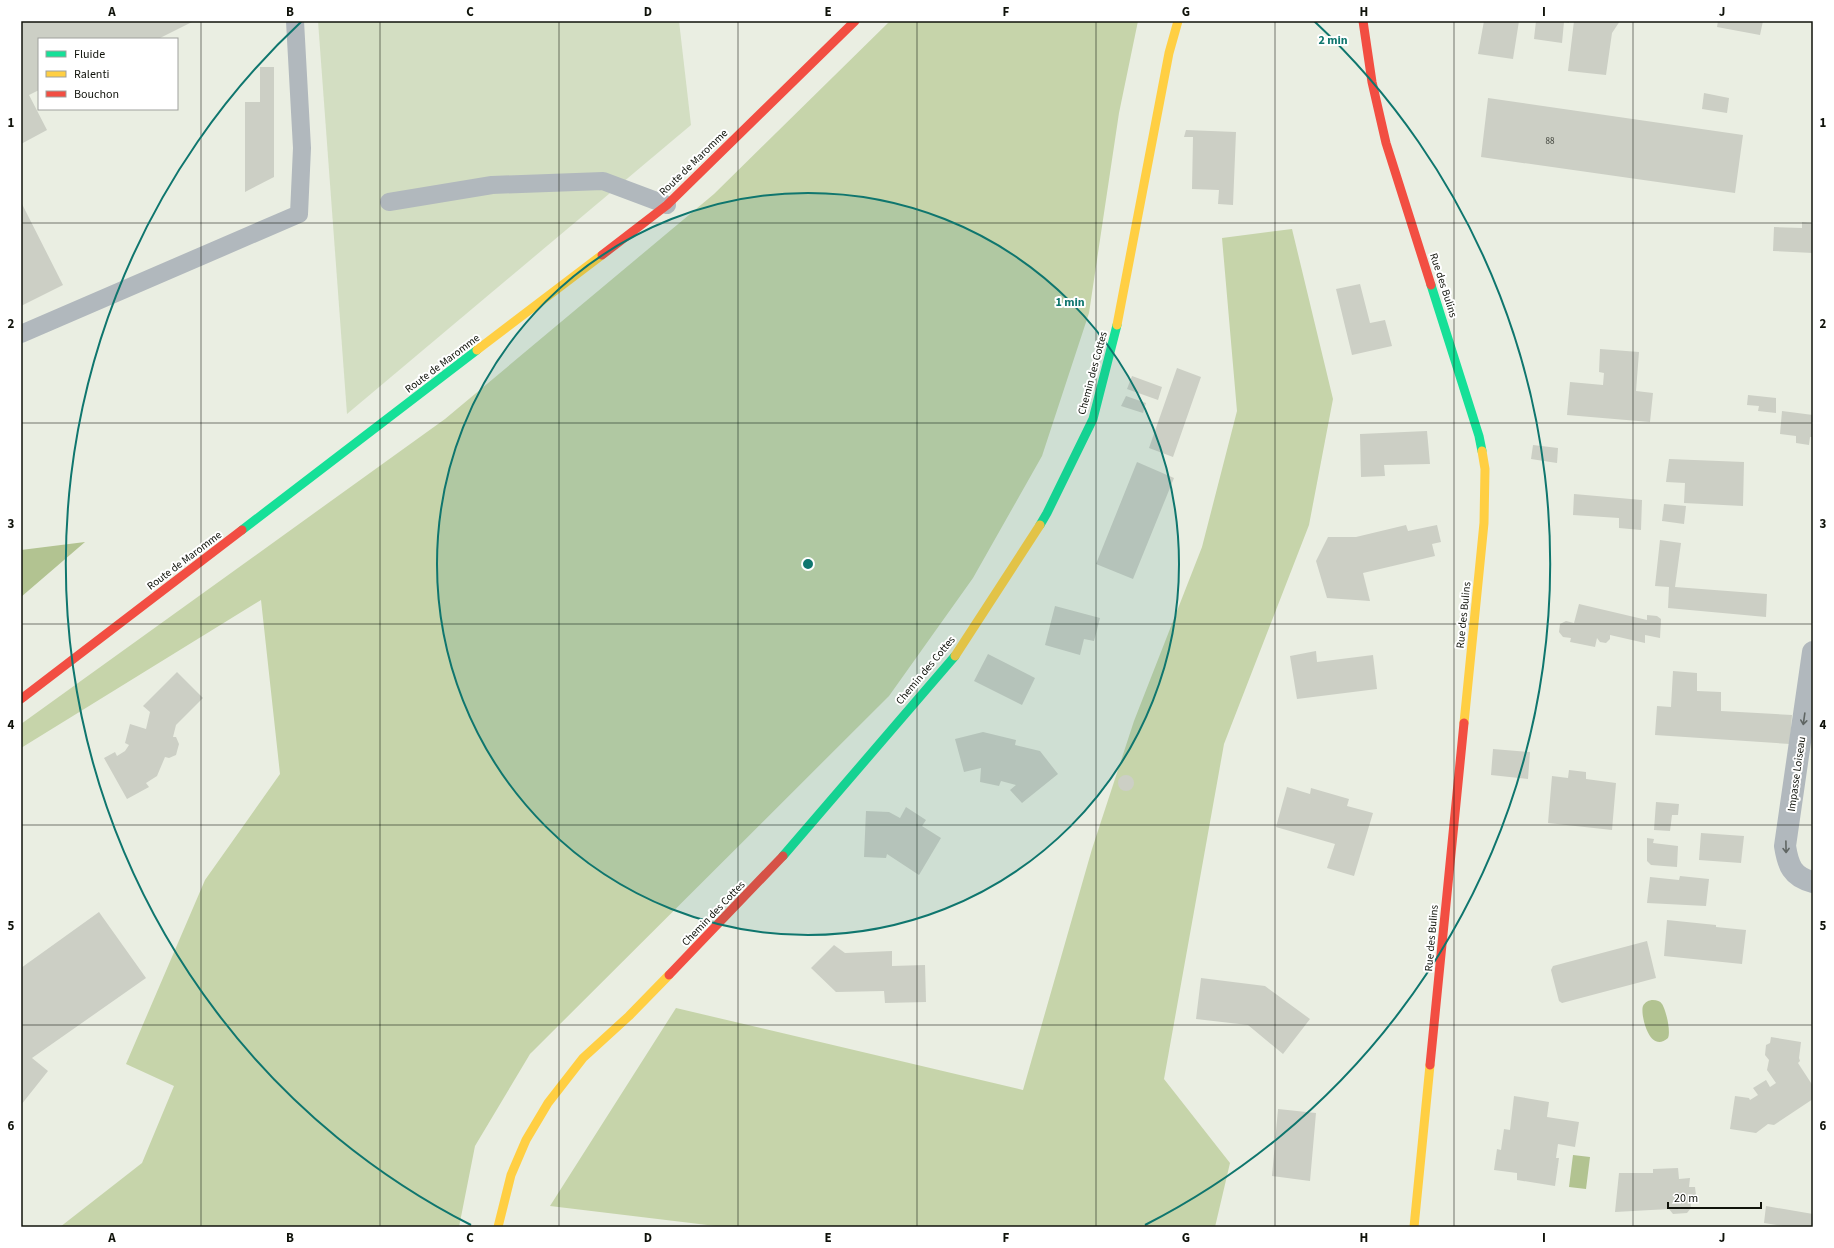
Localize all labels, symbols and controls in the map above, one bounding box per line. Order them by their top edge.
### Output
text: A [107,3,116,21]
text: B [286,3,294,21]
text: C [466,3,474,21]
text: D [644,3,652,21]
text: E [824,3,832,21]
text: F [1003,3,1010,21]
text: G [1182,3,1190,21]
text: H [1360,3,1368,21]
text: I [1542,3,1546,21]
text: J [1719,3,1725,21]
text: 2 min [1318,32,1348,49]
legend [38,38,178,110]
text: Fluide [74,46,105,63]
text: Ralenti [74,66,109,83]
text: Bouchon [74,86,119,103]
text: 1 [8,114,15,132]
text: 1 [1820,114,1827,132]
street label: Route de Maromme [656,125,731,199]
house number: 88 [1546,135,1555,148]
street label: Rue des Bulins [1426,251,1461,320]
text: 1 min [1055,294,1085,311]
text: 2 [8,315,15,333]
text: 2 [1820,315,1827,333]
street label: Route de Maromme [402,330,483,396]
street label: Chemin des Cottes [1074,330,1111,416]
text: 3 [8,515,15,533]
text: 3 [1820,515,1827,533]
street label: Route de Maromme [144,527,225,593]
centre of rings [801,557,815,571]
street label: Rue des Bulins [1453,581,1474,649]
street label: Chemin des Cottes [892,633,959,708]
one-way arrow [1800,712,1808,725]
text: 4 [8,716,15,734]
text: 4 [1820,716,1827,734]
street label: Impasse Loiseau [1784,736,1809,813]
one-way arrow [1783,840,1790,853]
street label: Chemin des Cottes [678,877,749,949]
street label: Rue des Bulins [1421,904,1442,972]
text: 5 [8,917,15,935]
text: 5 [1820,917,1827,935]
text: 6 [8,1117,15,1135]
text: 6 [1820,1117,1827,1135]
scale bar [1668,1184,1761,1210]
text: 20 m [1674,1190,1698,1207]
text: A [107,1229,116,1247]
text: B [286,1229,294,1247]
text: C [466,1229,474,1247]
text: D [644,1229,652,1247]
text: E [824,1229,832,1247]
text: F [1003,1229,1010,1247]
text: G [1182,1229,1190,1247]
text: H [1360,1229,1368,1247]
text: I [1542,1229,1546,1247]
text: J [1719,1229,1725,1247]

